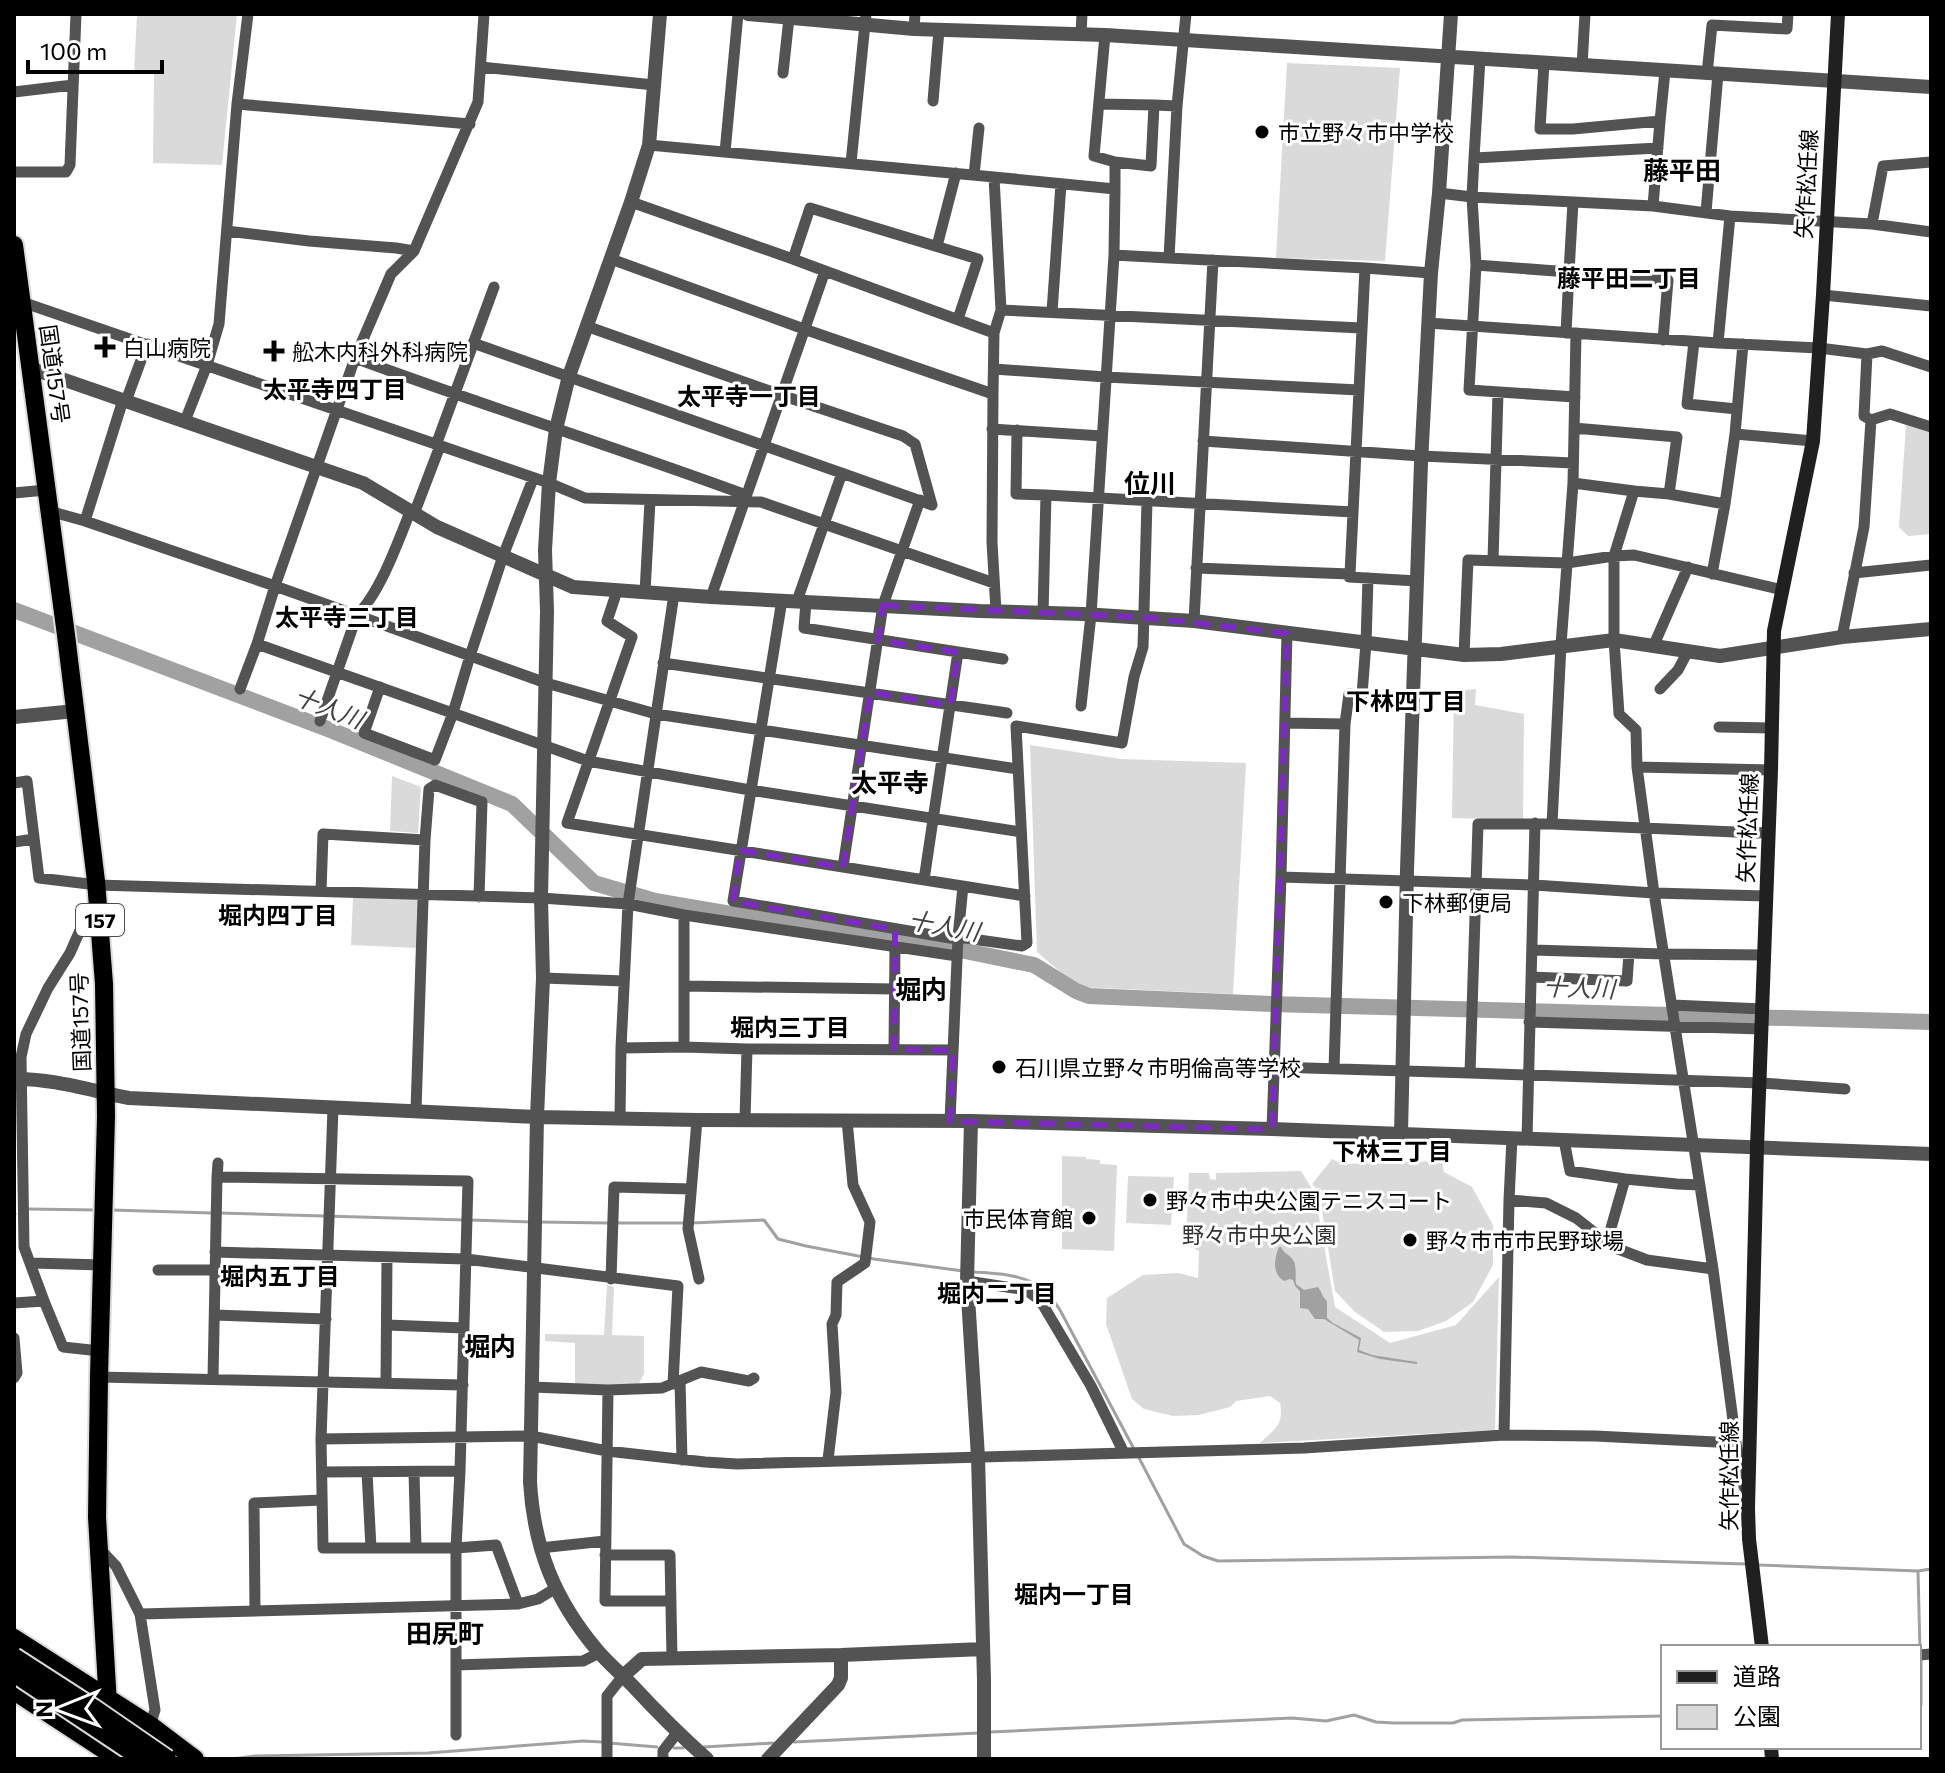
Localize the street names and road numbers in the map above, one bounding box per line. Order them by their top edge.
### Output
street label: 矢作松任線 [1790,128,1822,240]
street label: 国道157号 [35,323,75,425]
street label: 矢作松任線 [1732,773,1762,883]
road number: 157 [76,904,124,936]
street label: 国道157号 [65,972,95,1072]
street label: 矢作松任線 [1715,1421,1742,1531]

